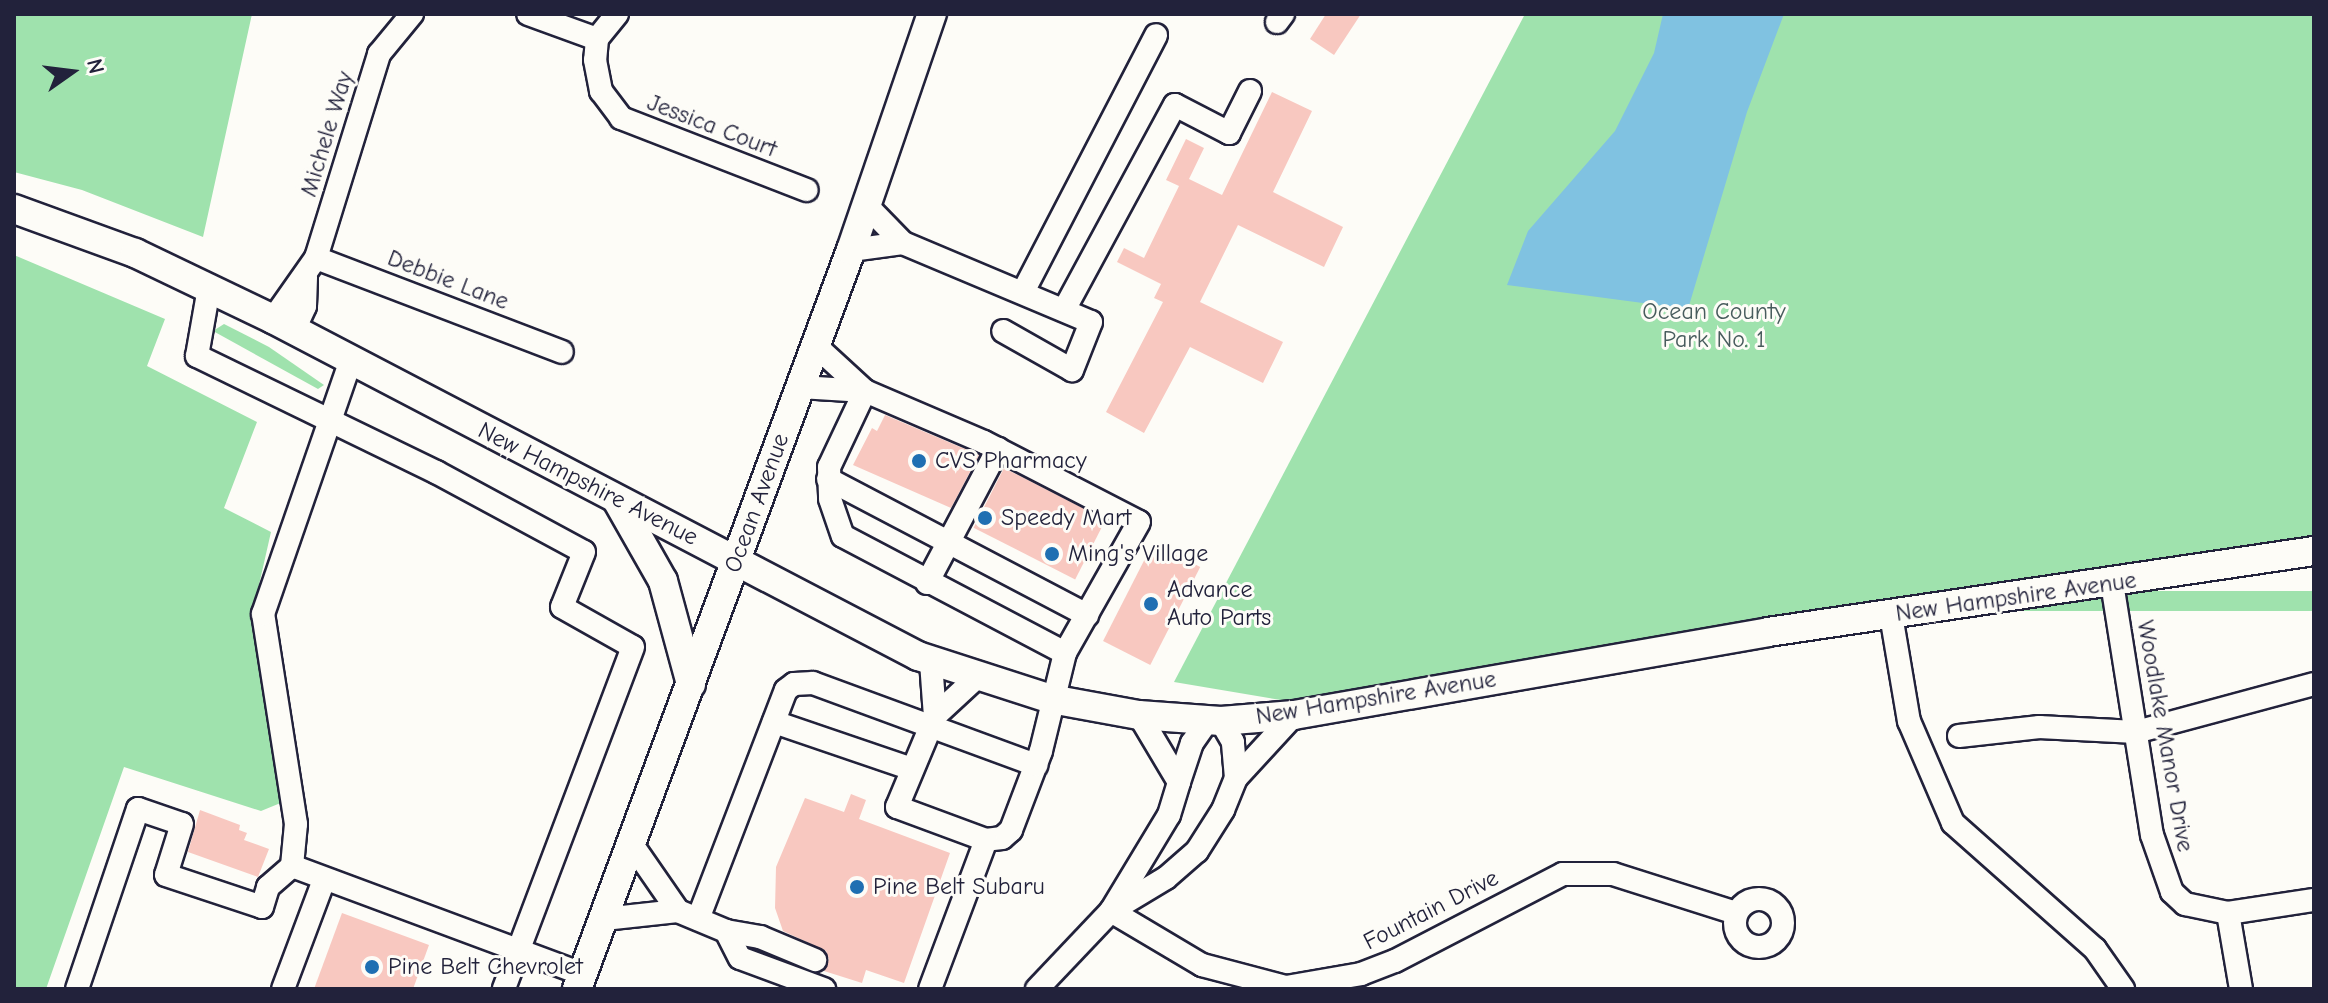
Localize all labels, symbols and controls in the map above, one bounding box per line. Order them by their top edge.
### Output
north arrow [32,32,112,112]
text: N [81,56,110,76]
street label: Michele Way [294,68,360,200]
street label: Jessica Court [643,88,781,164]
street label: Debbie Lane [383,244,513,316]
park label: Ocean County Park No. 1 [1642,298,1786,354]
street label: New Hampshire Avenue [473,416,703,552]
street label: Ocean Avenue [719,430,795,576]
place label: CVS Pharmacy [935,447,1087,475]
marker: CVS Pharmacy [910,452,928,470]
place label: Speedy Mart [1001,504,1131,532]
marker: Speedy Mart [976,509,994,527]
place label: Ming's Village [1068,540,1208,568]
marker: Ming's Village [1043,545,1061,563]
street label: New Hampshire Avenue [1894,566,2138,628]
place label: Advance Auto Parts [1167,576,1271,632]
marker: Advance Auto Parts [1142,595,1160,613]
street label: Woodlake Manor Drive [2130,618,2200,854]
street label: New Hampshire Avenue [1254,665,1498,731]
street label: Fountain Drive [1359,864,1503,956]
place label: Pine Belt Subaru [873,873,1045,901]
marker: Pine Belt Subaru [848,878,866,896]
place label: Pine Belt Chevrolet [388,953,583,981]
marker: Pine Belt Chevrolet [363,958,381,976]

